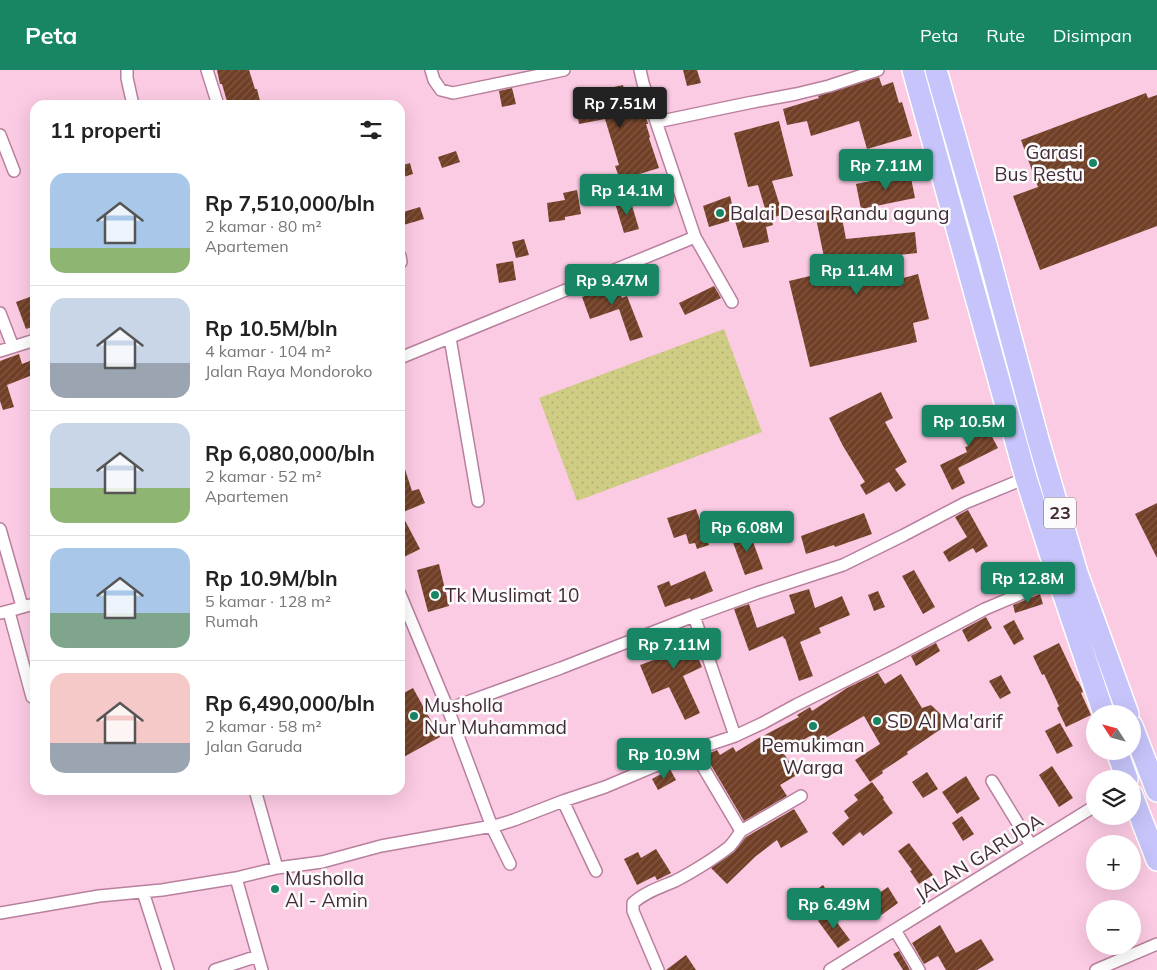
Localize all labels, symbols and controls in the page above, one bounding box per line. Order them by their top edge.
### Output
text: Peta [25,20,77,50]
text: Peta [920,24,958,47]
text: Rute [986,24,1025,47]
text: Disimpan [1053,24,1132,47]
pin: Rp 7.51M [568,87,672,129]
text: Rp 7.51M [584,93,656,113]
icon: filters [357,116,385,144]
text: 11 properti [50,117,161,143]
place label: Garasi Bus Restu [995,140,1083,186]
pin: Rp 7.11M [834,148,938,191]
text: Rp 7.11M [850,155,922,175]
marker: Garasi Bus Restu [1087,157,1099,169]
pin: Rp 14.1M [575,174,679,216]
text: Rp 14.1M [591,180,663,200]
text: Rp 7,510,000/bln [205,190,375,216]
icon: home [90,193,150,253]
place label: Balai Desa Randu agung [730,201,949,225]
marker: Balai Desa Randu agung [714,207,726,219]
text: 2 kamar · 80 m² [205,216,322,236]
text: Apartemen [205,236,289,256]
pin: Rp 11.4M [805,254,909,296]
text: Rp 11.4M [821,260,893,280]
pin: Rp 9.47M [560,264,664,306]
text: Rp 9.47M [576,270,648,290]
text: Rp 10.5M/bln [205,315,338,341]
icon: home [90,318,150,378]
text: 4 kamar · 104 m² [205,341,331,361]
text: Jalan Raya Mondoroko [205,361,373,381]
pin: Rp 10.5M [917,404,1021,447]
text: Rp 10.5M [933,411,1005,431]
text: Rp 6,080,000/bln [205,440,375,466]
icon: home [90,443,150,503]
text: 2 kamar · 52 m² [205,466,322,486]
text: Apartemen [205,486,289,506]
road number: 23 [1044,498,1076,528]
pin: Rp 6.08M [695,510,799,553]
text: Rp 6.08M [711,517,783,537]
pin: Rp 12.8M [976,562,1080,604]
text: Rp 10.9M/bln [205,565,338,591]
icon: home [90,568,150,628]
text: Rp 12.8M [992,568,1064,588]
place label: Tk Muslimat 10 [445,583,579,607]
marker: Tk Muslimat 10 [429,589,441,601]
text: 5 kamar · 128 m² [205,591,331,611]
text: Rumah [205,611,258,631]
pin: Rp 7.11M [622,628,726,670]
text: Rp 7.11M [638,634,710,654]
text: Rp 6,490,000/bln [205,690,375,716]
icon: home [90,693,150,753]
place label: Musholla Nur Muhammad [424,693,567,739]
north arrow [1086,705,1141,760]
map controls [1086,705,1141,955]
place label: SD Al Ma'arif [887,709,1003,733]
marker: Musholla Nur Muhammad [408,710,420,722]
marker: SD Al Ma'arif [871,715,883,727]
text: 2 kamar · 58 m² [205,716,322,736]
marker: Pemukiman Warga [807,720,819,732]
place label: Pemukiman Warga [761,733,865,779]
text: Jalan Garuda [205,736,302,756]
pin: Rp 10.9M [612,738,716,780]
text: Rp 10.9M [628,744,700,764]
button: layers [1086,770,1141,825]
street label: JALAN GARUDA [911,808,1047,906]
button: + [1086,835,1141,890]
place label: Musholla Al - Amin [285,866,368,912]
marker: Musholla Al - Amin [269,883,281,895]
pin: Rp 6.49M [782,888,886,930]
text: Rp 6.49M [798,894,870,914]
button: − [1086,900,1141,955]

